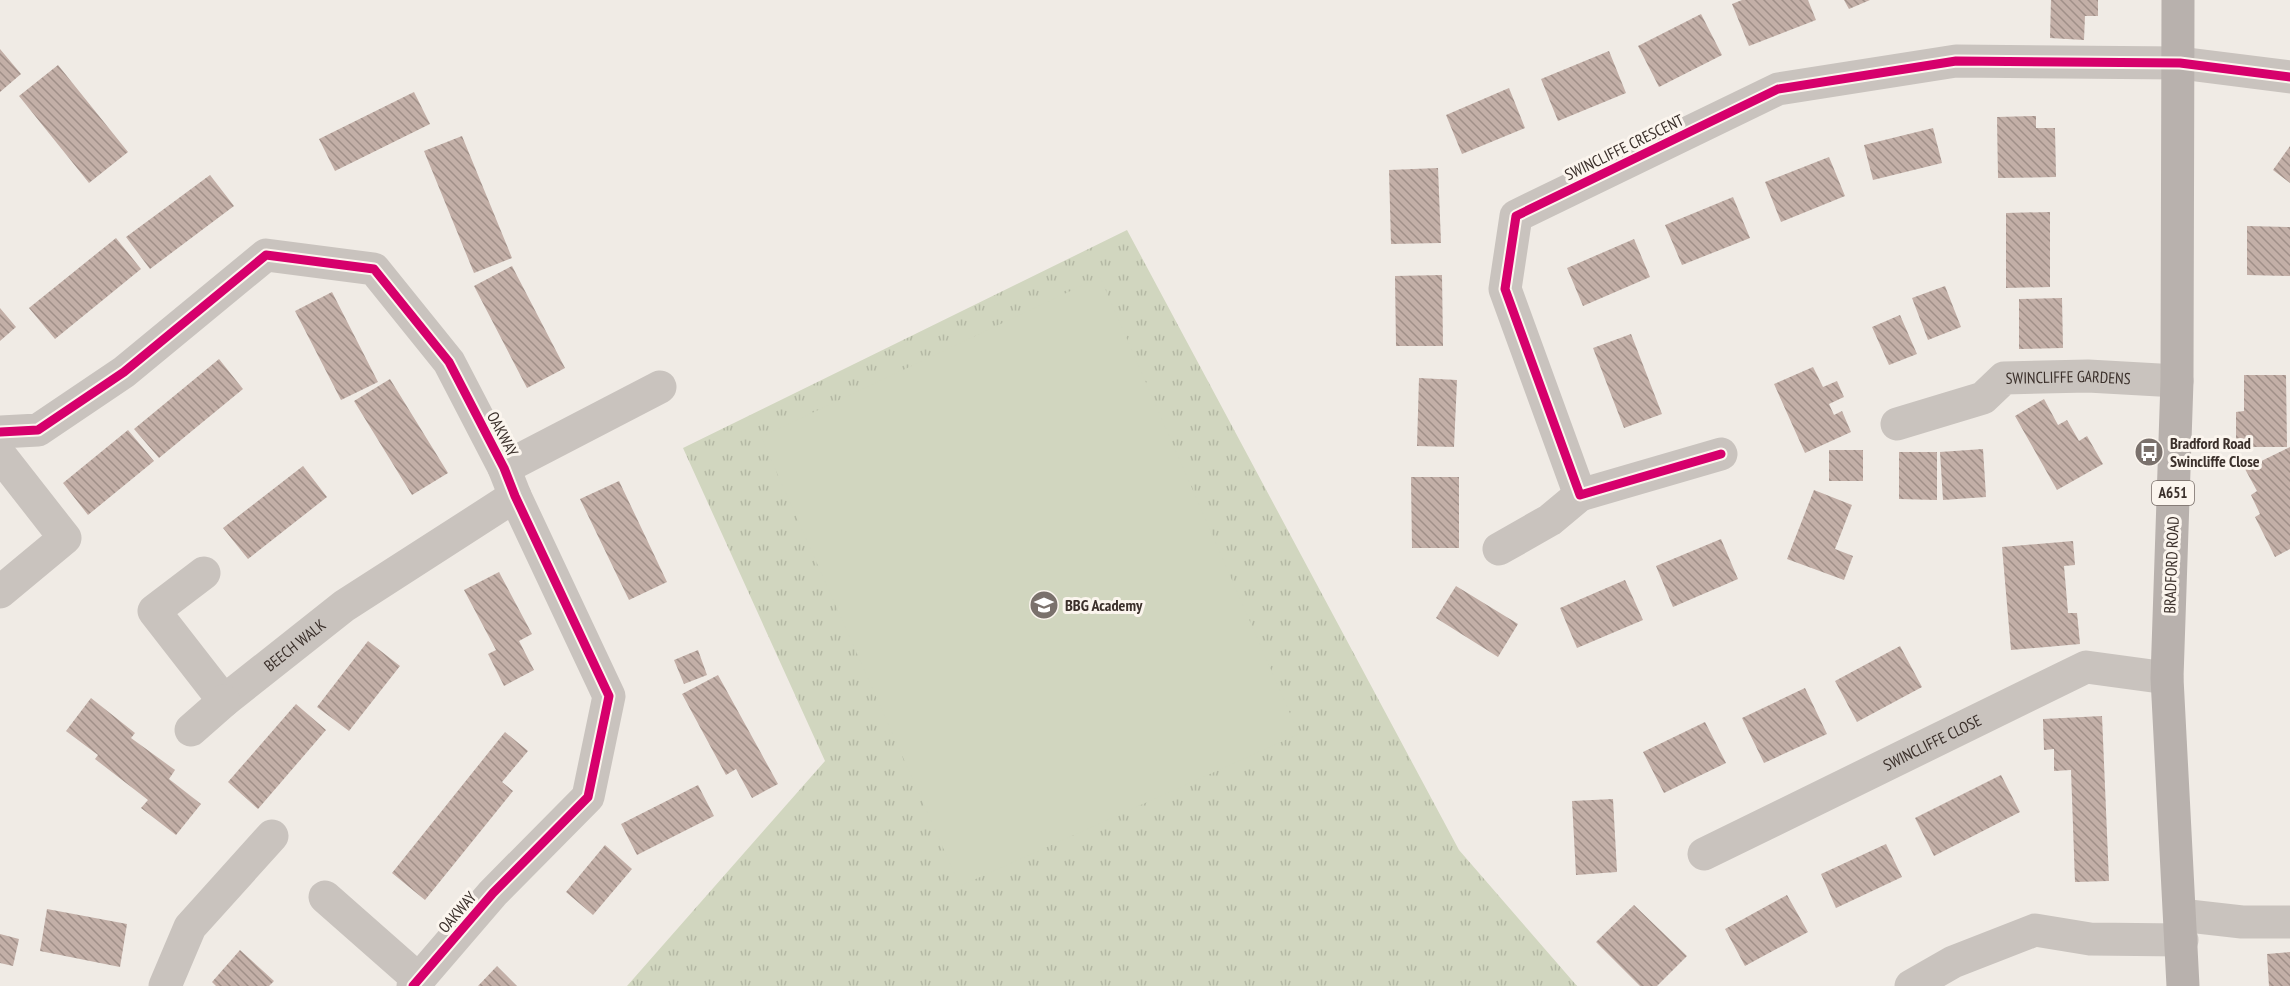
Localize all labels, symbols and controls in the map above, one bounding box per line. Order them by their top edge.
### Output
street label: SWINCLIFFE CRESCENT [1561,110,1687,184]
street label: SWINCLIFFE GARDENS [2005,366,2131,388]
street label: OAKWAY [483,408,523,461]
place label: Bradford Road Swincliffe Close [2170,433,2260,471]
bus stop icon: Bradford Road Swincliffe Close [2133,436,2165,468]
road number: A651 [2152,481,2194,505]
street label: BRADFORD ROAD [2159,516,2183,614]
school or university icon: BBG Academy [1028,589,1060,621]
place label: BBG Academy [1065,595,1143,615]
street label: BEECH WALK [260,615,330,675]
street label: SWINCLIFFE CLOSE [1880,710,1985,775]
street label: OAKWAY [434,887,481,937]

